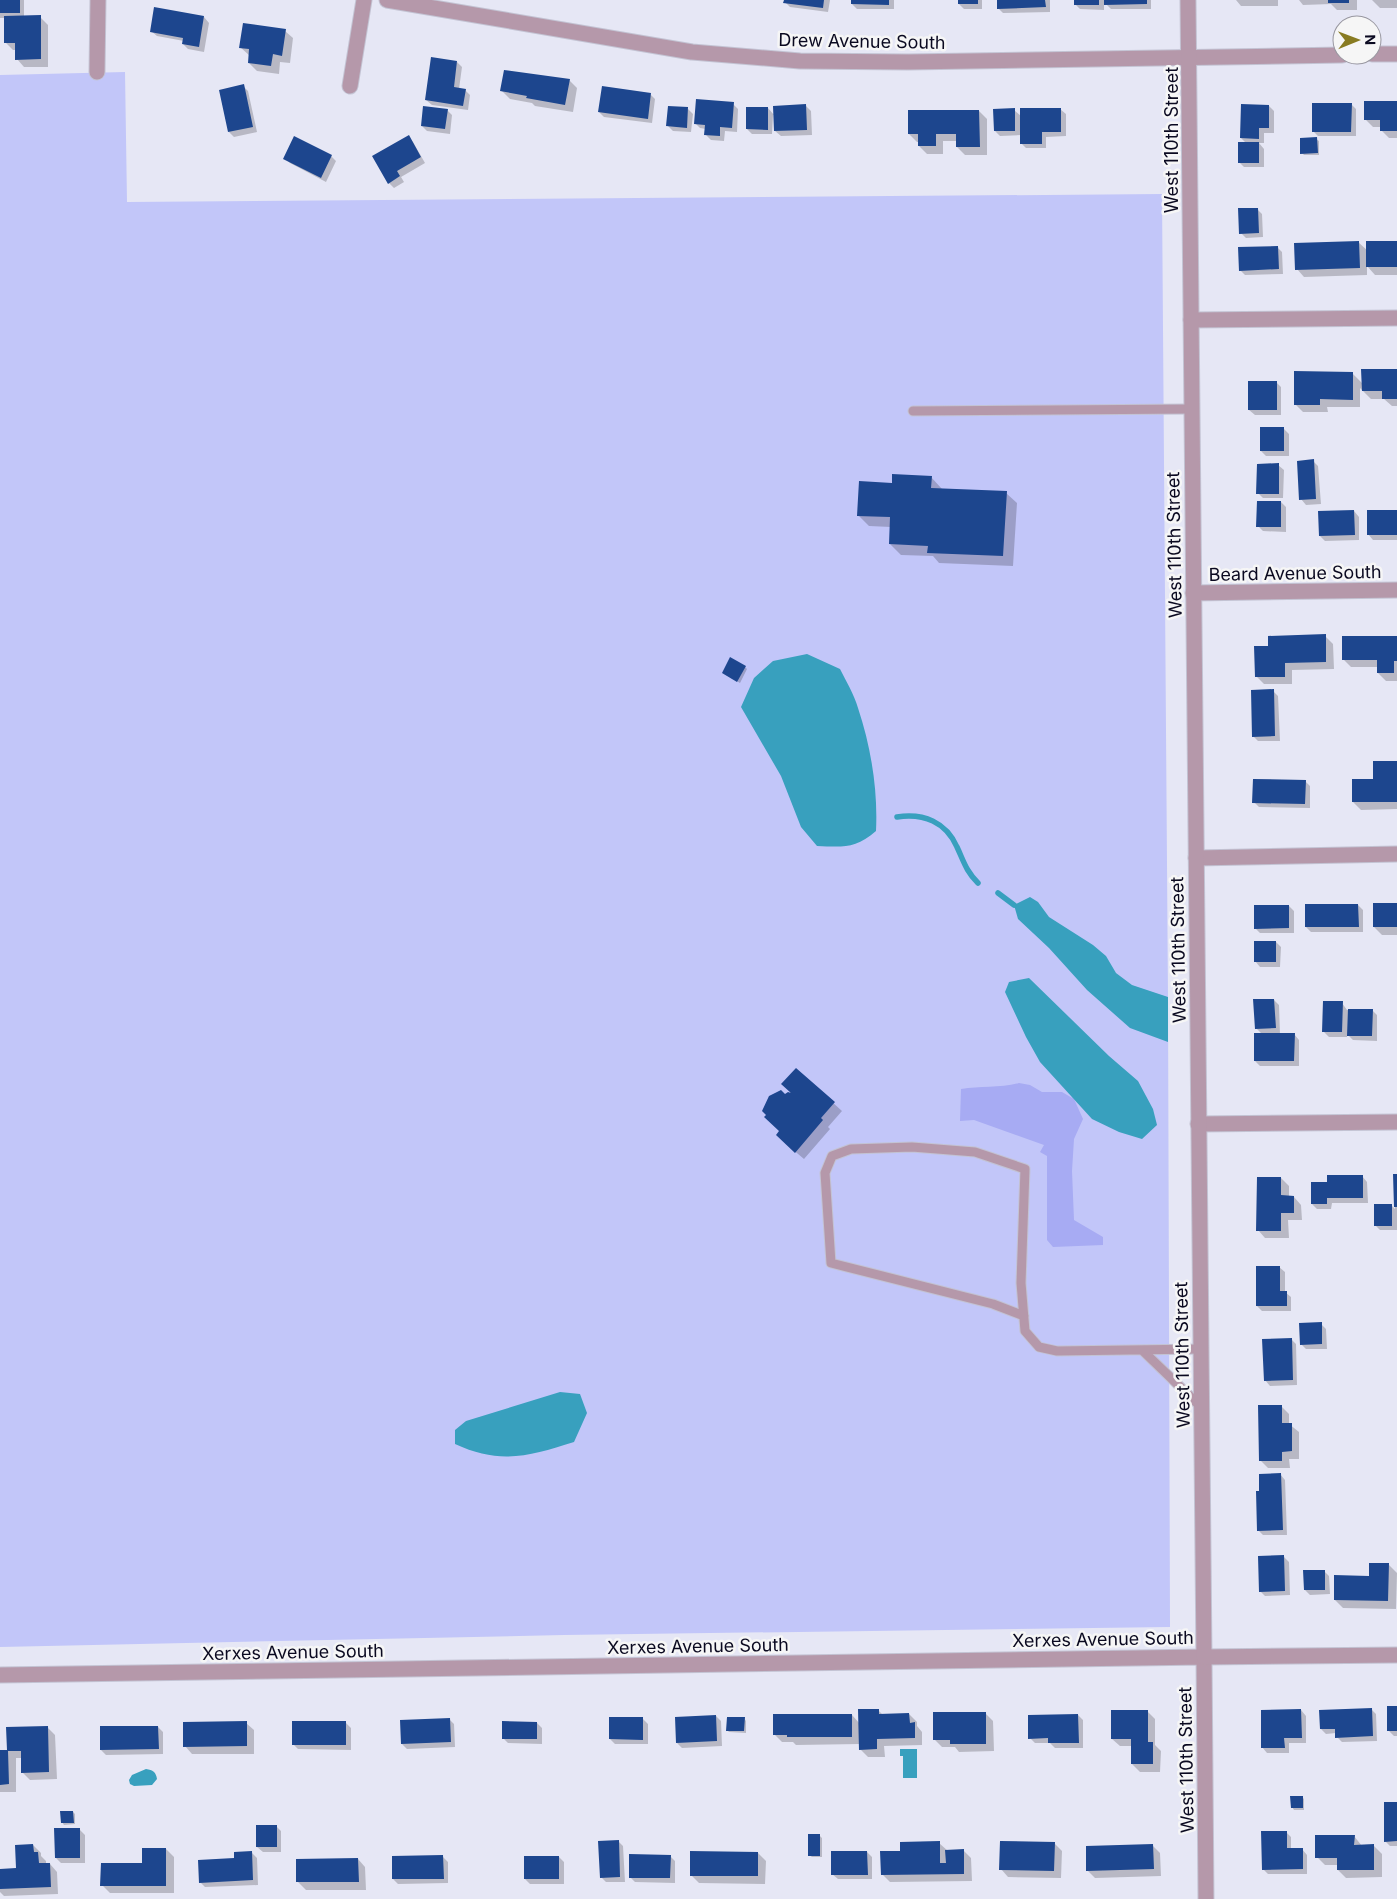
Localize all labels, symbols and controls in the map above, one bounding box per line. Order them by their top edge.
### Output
north arrow [1332,15,1382,65]
street label: Drew Avenue South [778,29,946,53]
text: N [1362,34,1379,45]
street label: West 110th Street [1161,67,1182,213]
street label: West 110th Street [1162,472,1186,618]
street label: Beard Avenue South [1208,561,1382,585]
street label: West 110th Street [1166,877,1190,1023]
street label: West 110th Street [1170,1282,1194,1428]
street label: Xerxes Avenue South [1012,1627,1194,1651]
street label: Xerxes Avenue South [607,1634,789,1658]
street label: Xerxes Avenue South [202,1640,384,1664]
street label: West 110th Street [1174,1687,1198,1833]

